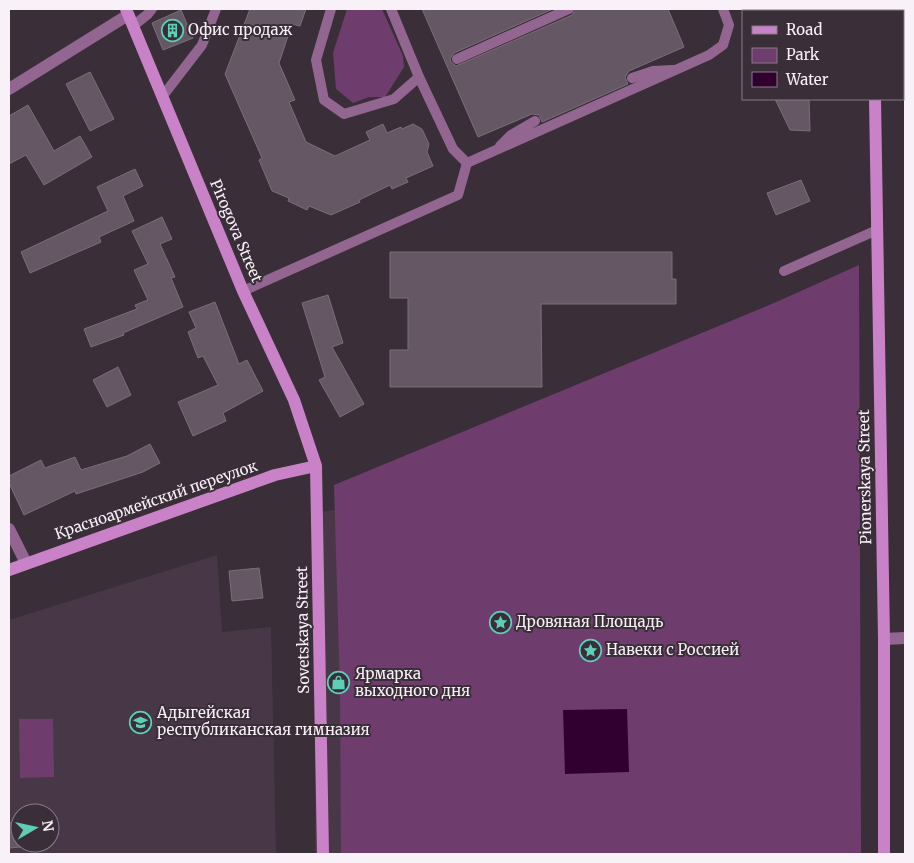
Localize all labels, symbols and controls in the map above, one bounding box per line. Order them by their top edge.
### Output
legend [742,10,904,100]
building icon: Офис продаж [160,18,184,42]
place label: Офис продаж [188,20,293,39]
text: Road [786,20,822,39]
text: Park [786,45,820,64]
text: Water [785,70,829,89]
street label: Pirogova Street [206,176,267,285]
street label: Pionerskaya Street [854,409,875,545]
street label: Красноармейский переулок [52,456,260,543]
street label: Sovetskaya Street [292,566,313,694]
place icon: Дровяная Площадь [488,610,512,634]
place label: Дровяная Площадь [516,612,663,631]
place icon: Навеки с Россией [578,638,602,662]
place label: Навеки с Россией [606,640,739,659]
place label: Ярмарка выходного дня [355,664,470,700]
shop icon: Ярмарка выходного дня [327,671,351,695]
place label: Адыгейская республиканская гимназия [156,703,370,739]
school or university icon: Адыгейская республиканская гимназия [129,710,153,734]
north arrow [10,803,60,853]
text: N [38,819,58,833]

